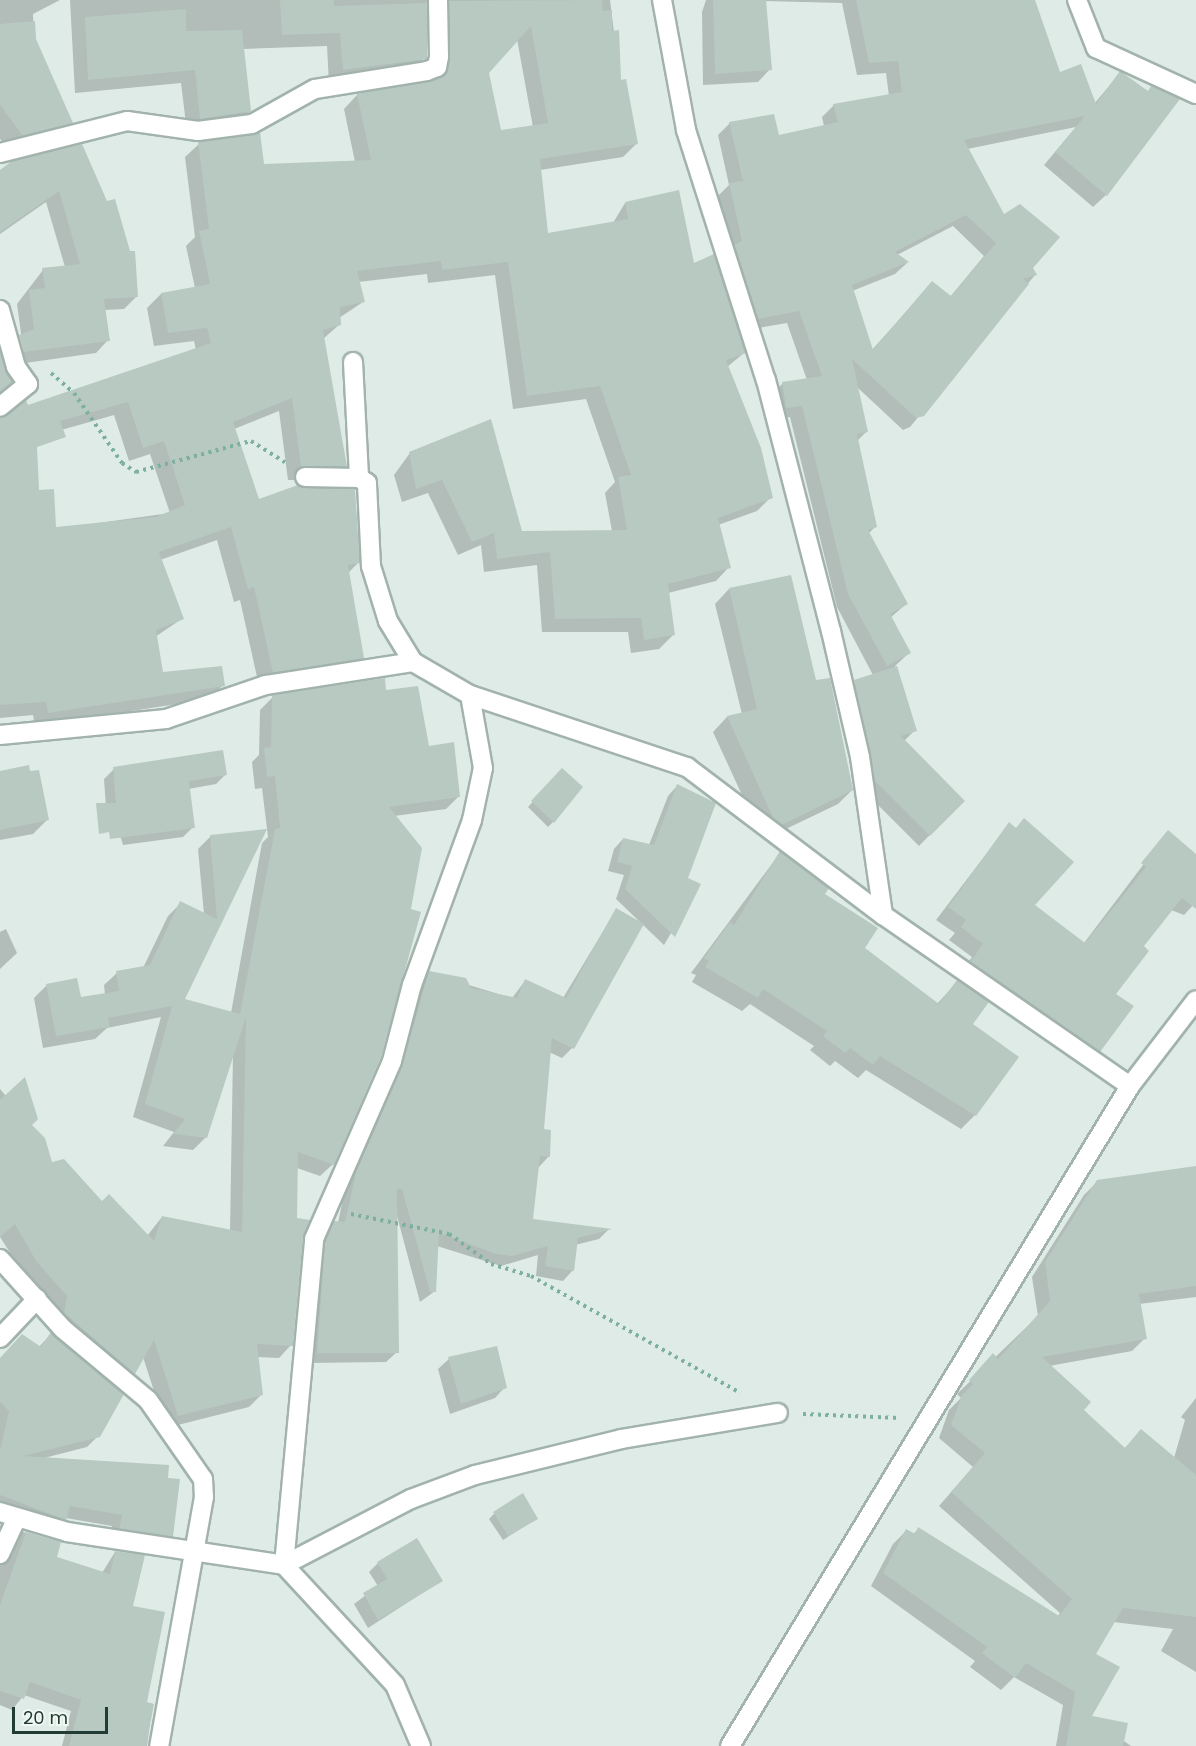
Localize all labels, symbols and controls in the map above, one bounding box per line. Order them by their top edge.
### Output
scale bar [15,1695,111,1733]
text: 20 m [23,1705,68,1730]

